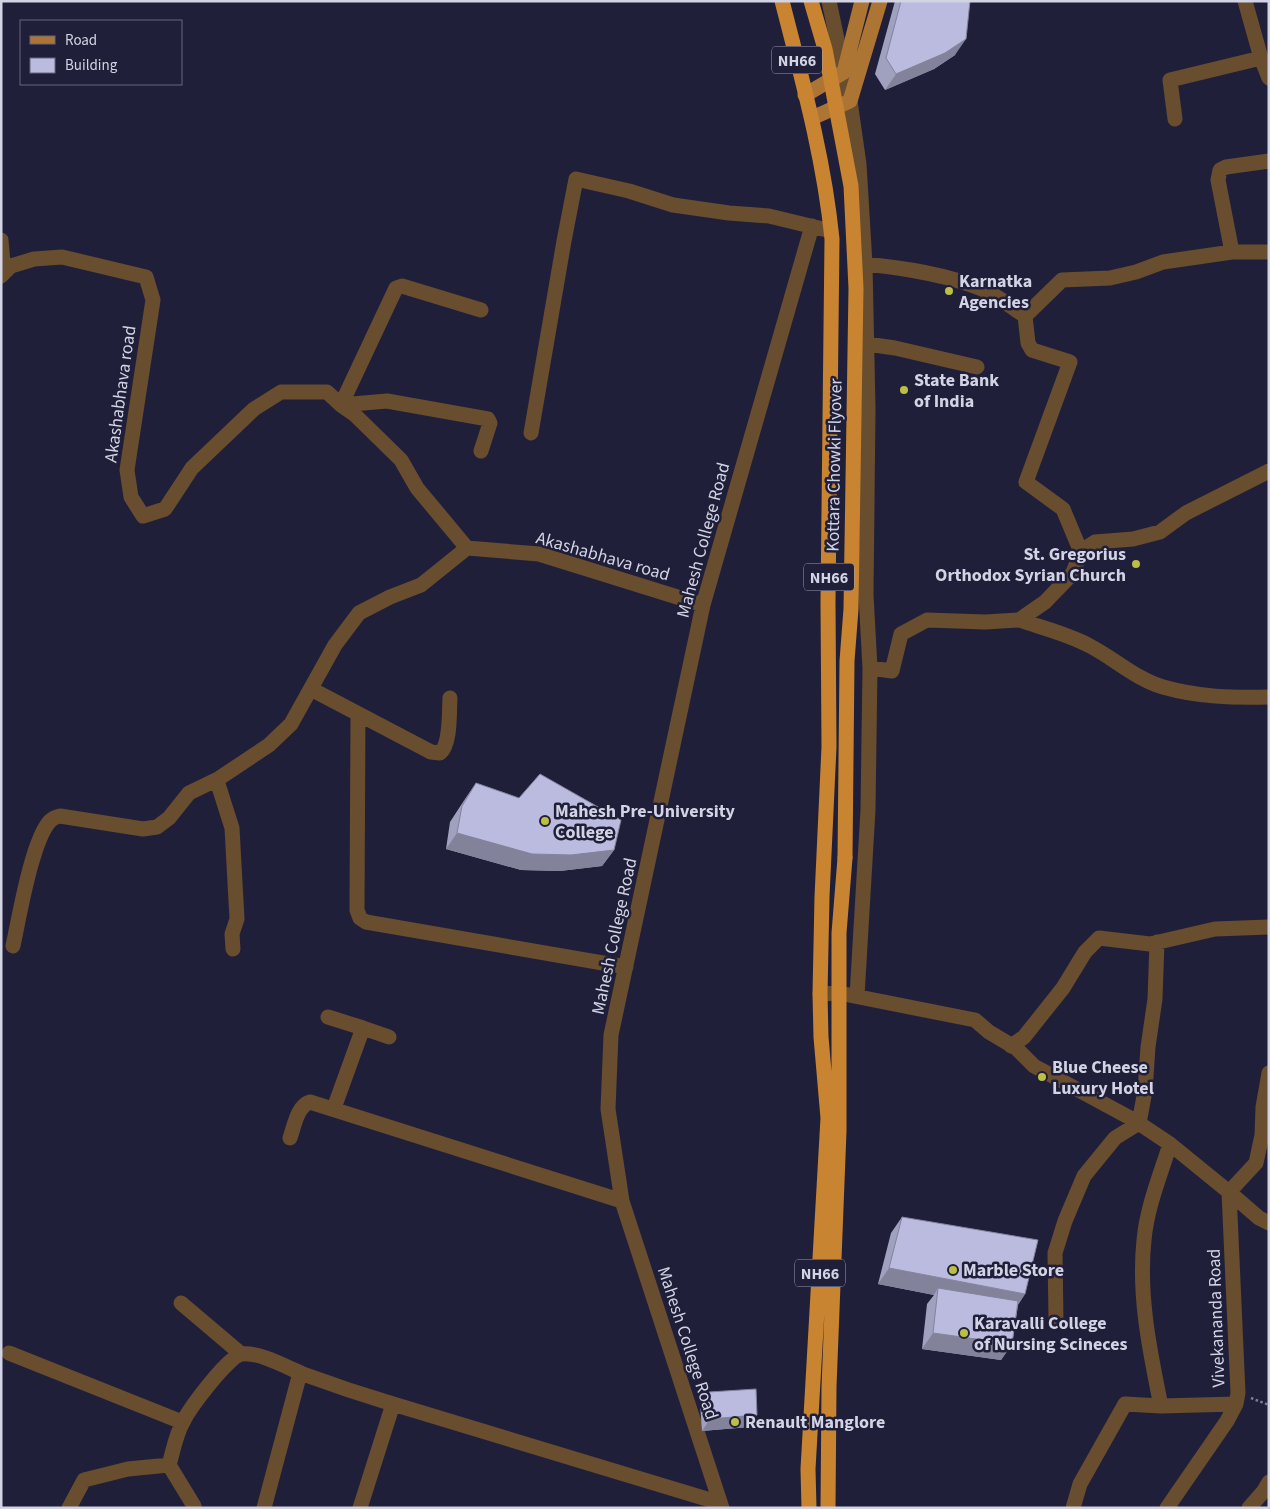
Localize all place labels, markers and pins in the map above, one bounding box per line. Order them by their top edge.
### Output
place label: Karnatka Agencies [958,269,1032,315]
marker: Karnatka Agencies [943,285,955,297]
place label: State Bank of India [914,368,999,414]
marker: State Bank of India [898,384,910,396]
place label: St. Gregorius Orthodox Syrian Church [935,542,1126,588]
marker: St. Gregorius Orthodox Syrian Church [1130,558,1142,570]
place label: Mahesh Pre-University College [555,799,736,845]
marker: Mahesh Pre-University College [539,815,551,827]
place label: Blue Cheese Luxury Hotel [1052,1055,1154,1101]
marker: Blue Cheese Luxury Hotel [1036,1071,1048,1083]
place label: Marble Store [963,1258,1064,1283]
marker: Marble Store [947,1264,959,1276]
place label: Karavalli College of Nursing Scineces [974,1311,1128,1357]
marker: Karavalli College of Nursing Scineces [958,1327,970,1339]
place label: Renault Manglore [745,1410,885,1435]
marker: Renault Manglore [729,1416,741,1428]

